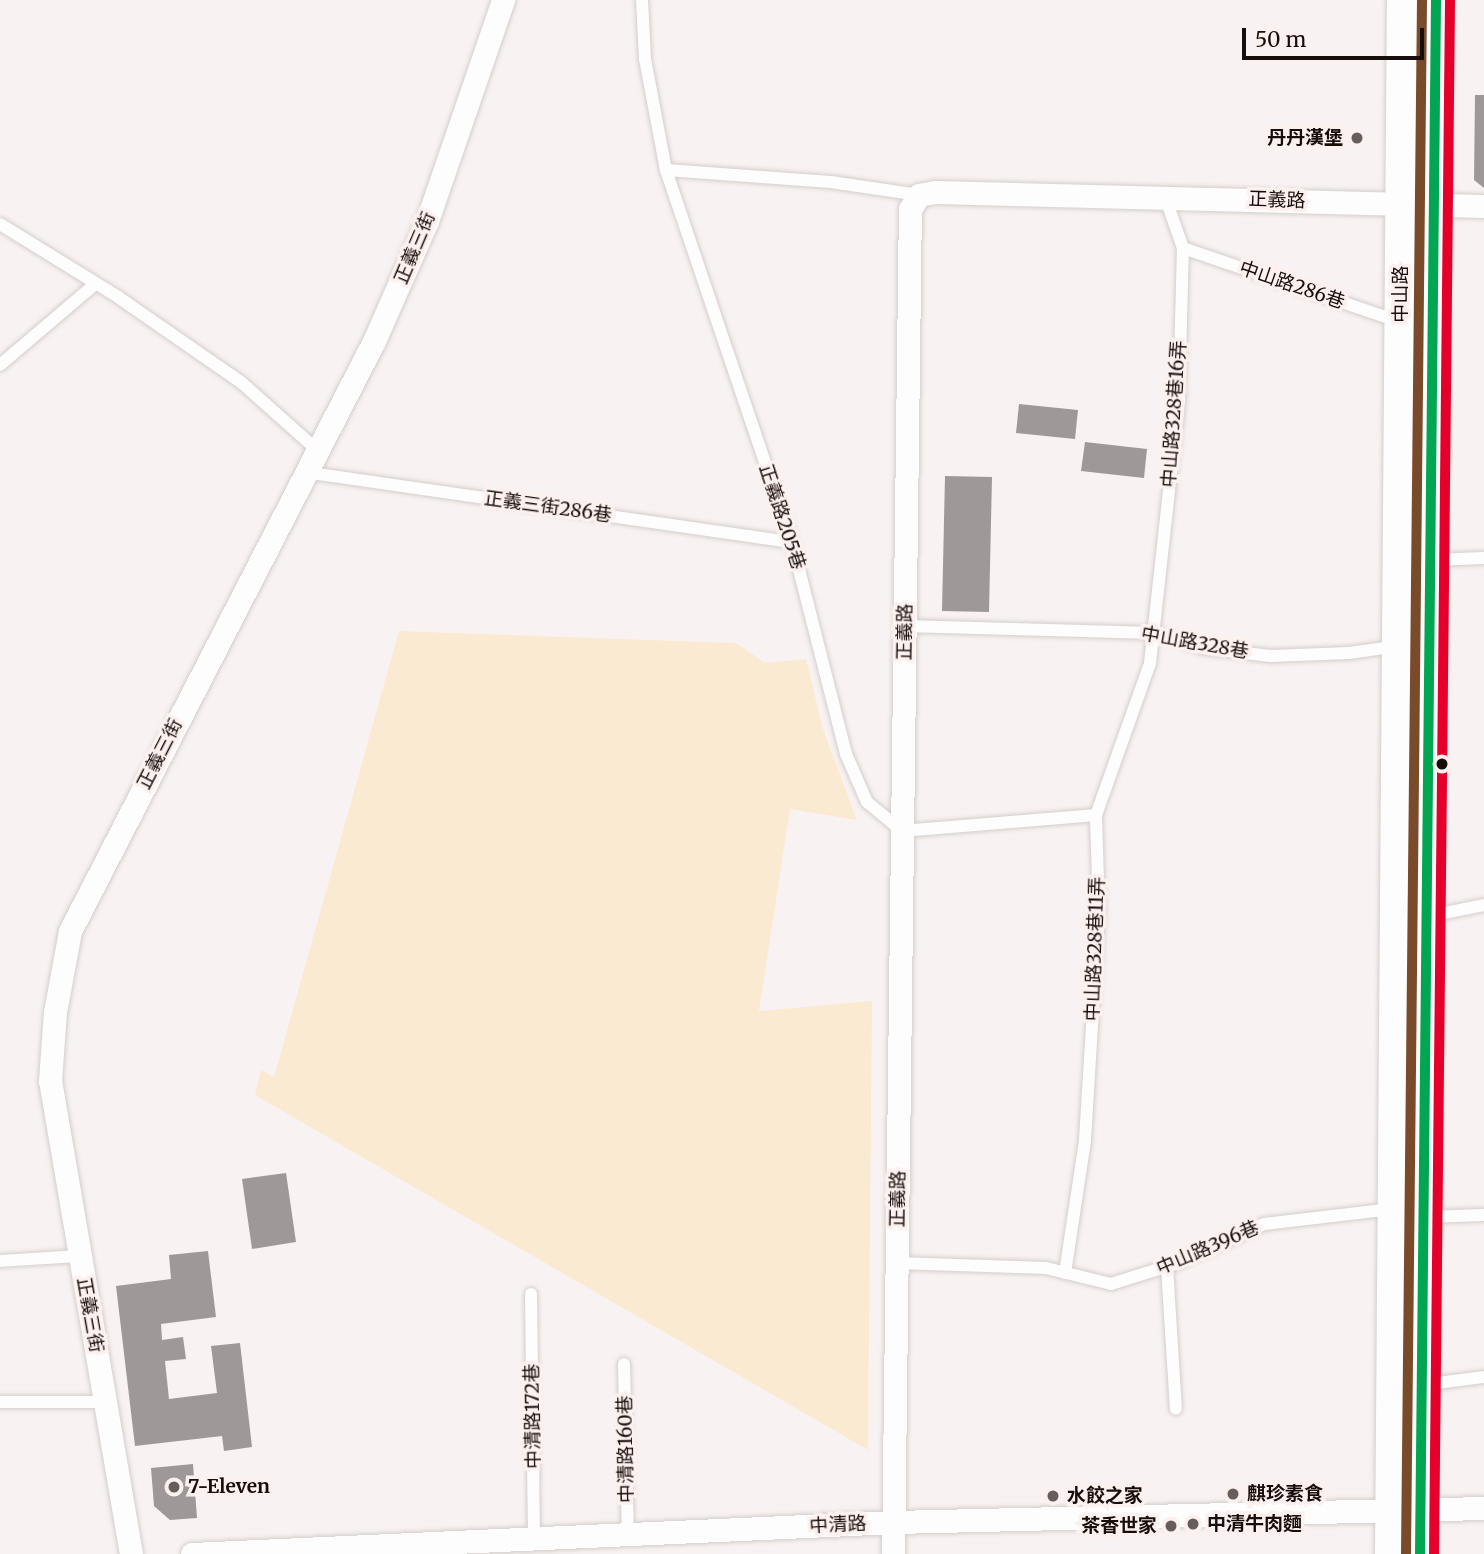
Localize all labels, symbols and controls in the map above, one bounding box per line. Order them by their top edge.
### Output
scale bar [1246,14,1428,58]
text: 50 m [1255,26,1306,53]
place label: 丹丹漢堡 [1267,127,1343,149]
marker: 丹丹漢堡 [1349,130,1365,146]
street label: 正義路 [1248,188,1306,212]
street label: 正義三街 [390,209,440,287]
street label: 中山路286巷 [1236,256,1348,314]
street label: 中山路 [1390,266,1412,322]
street label: 中山路328巷16弄 [1158,340,1190,488]
street label: 正義路205巷 [754,461,810,573]
street label: 正義三街286巷 [483,487,613,527]
street label: 正義路 [893,603,917,661]
street label: 中山路328巷 [1140,622,1250,664]
street label: 正義三街 [133,715,187,793]
unlabelled marker [1435,757,1449,771]
street label: 中山路328巷11弄 [1081,877,1109,1021]
street label: 正義路 [886,1170,910,1228]
street label: 中山路396巷 [1153,1216,1263,1280]
street label: 正義三街 [72,1276,108,1354]
street label: 中清路172巷 [521,1363,545,1469]
street label: 中清路160巷 [614,1395,638,1503]
place label: 7-Eleven [188,1476,270,1498]
marker: 7-Eleven [166,1479,182,1495]
place label: 麒珍素食 [1247,1483,1323,1505]
place label: 水餃之家 [1067,1485,1143,1507]
marker: 麒珍素食 [1225,1486,1241,1502]
marker: 水餃之家 [1045,1488,1061,1504]
street label: 中清路 [809,1512,867,1538]
place label: 中清牛肉麵 [1207,1513,1302,1535]
place label: 茶香世家 [1081,1515,1157,1537]
marker: 中清牛肉麵 [1185,1516,1201,1532]
marker: 茶香世家 [1163,1518,1179,1534]

